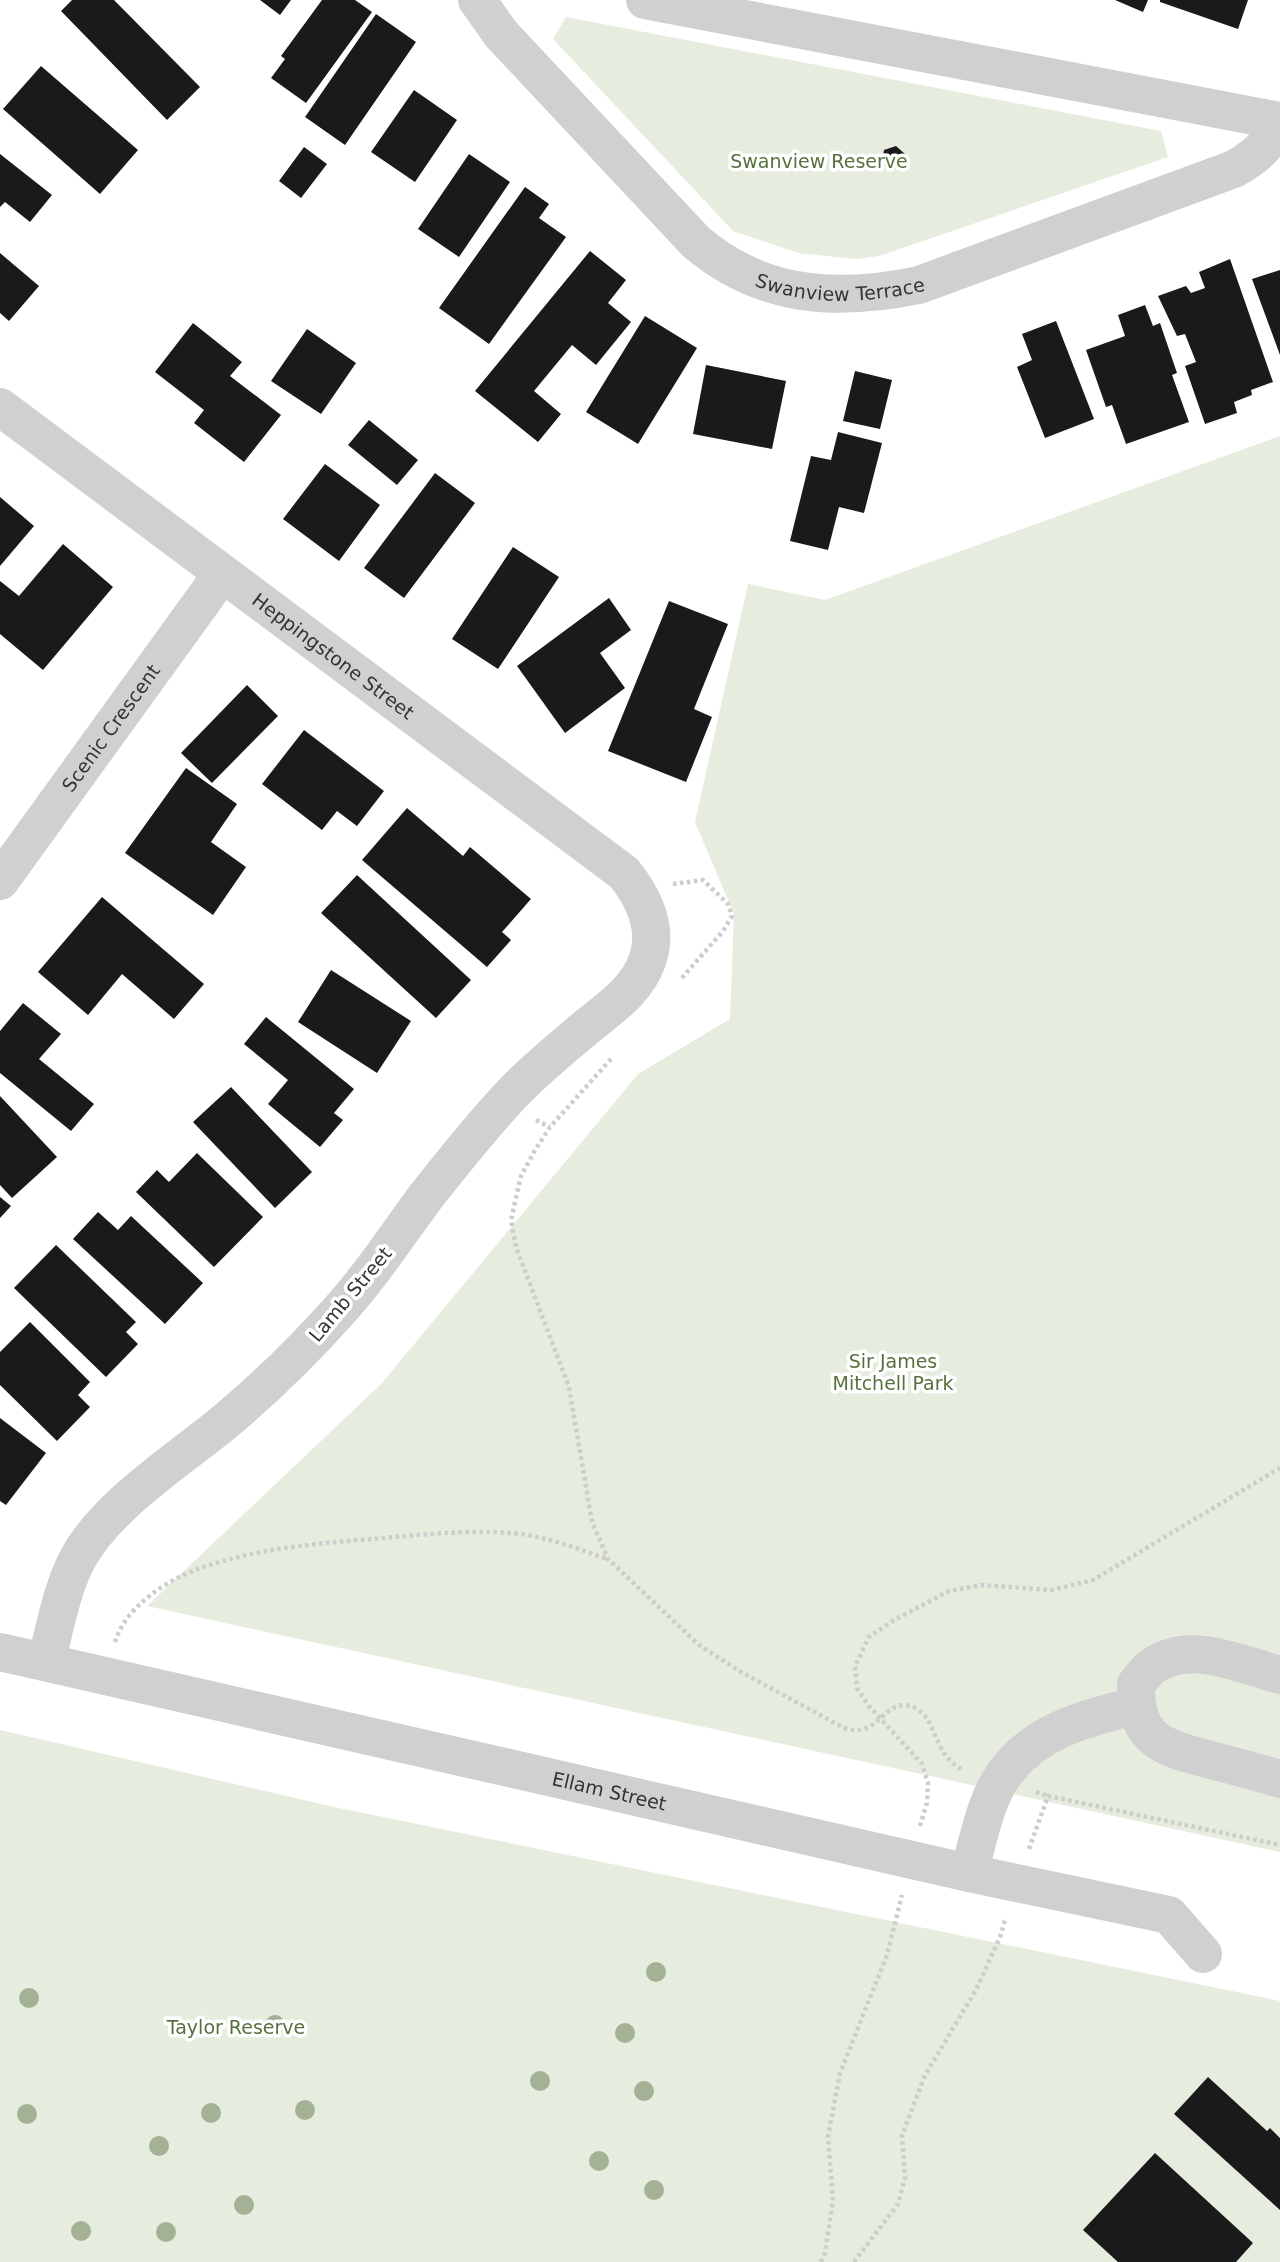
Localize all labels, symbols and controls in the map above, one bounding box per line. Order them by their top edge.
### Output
park label: Swanview Reserve [730,150,908,172]
street label: Swanview Terrace [753,269,926,305]
street label: Heppingstone Street [248,588,418,723]
street label: Scenic Crescent [57,660,164,796]
street label: Lamb Street [304,1242,396,1346]
park label: Sir James Mitchell Park [833,1350,953,1394]
street label: Ellam Street [550,1767,669,1815]
park label: Taylor Reserve [166,2016,305,2038]

